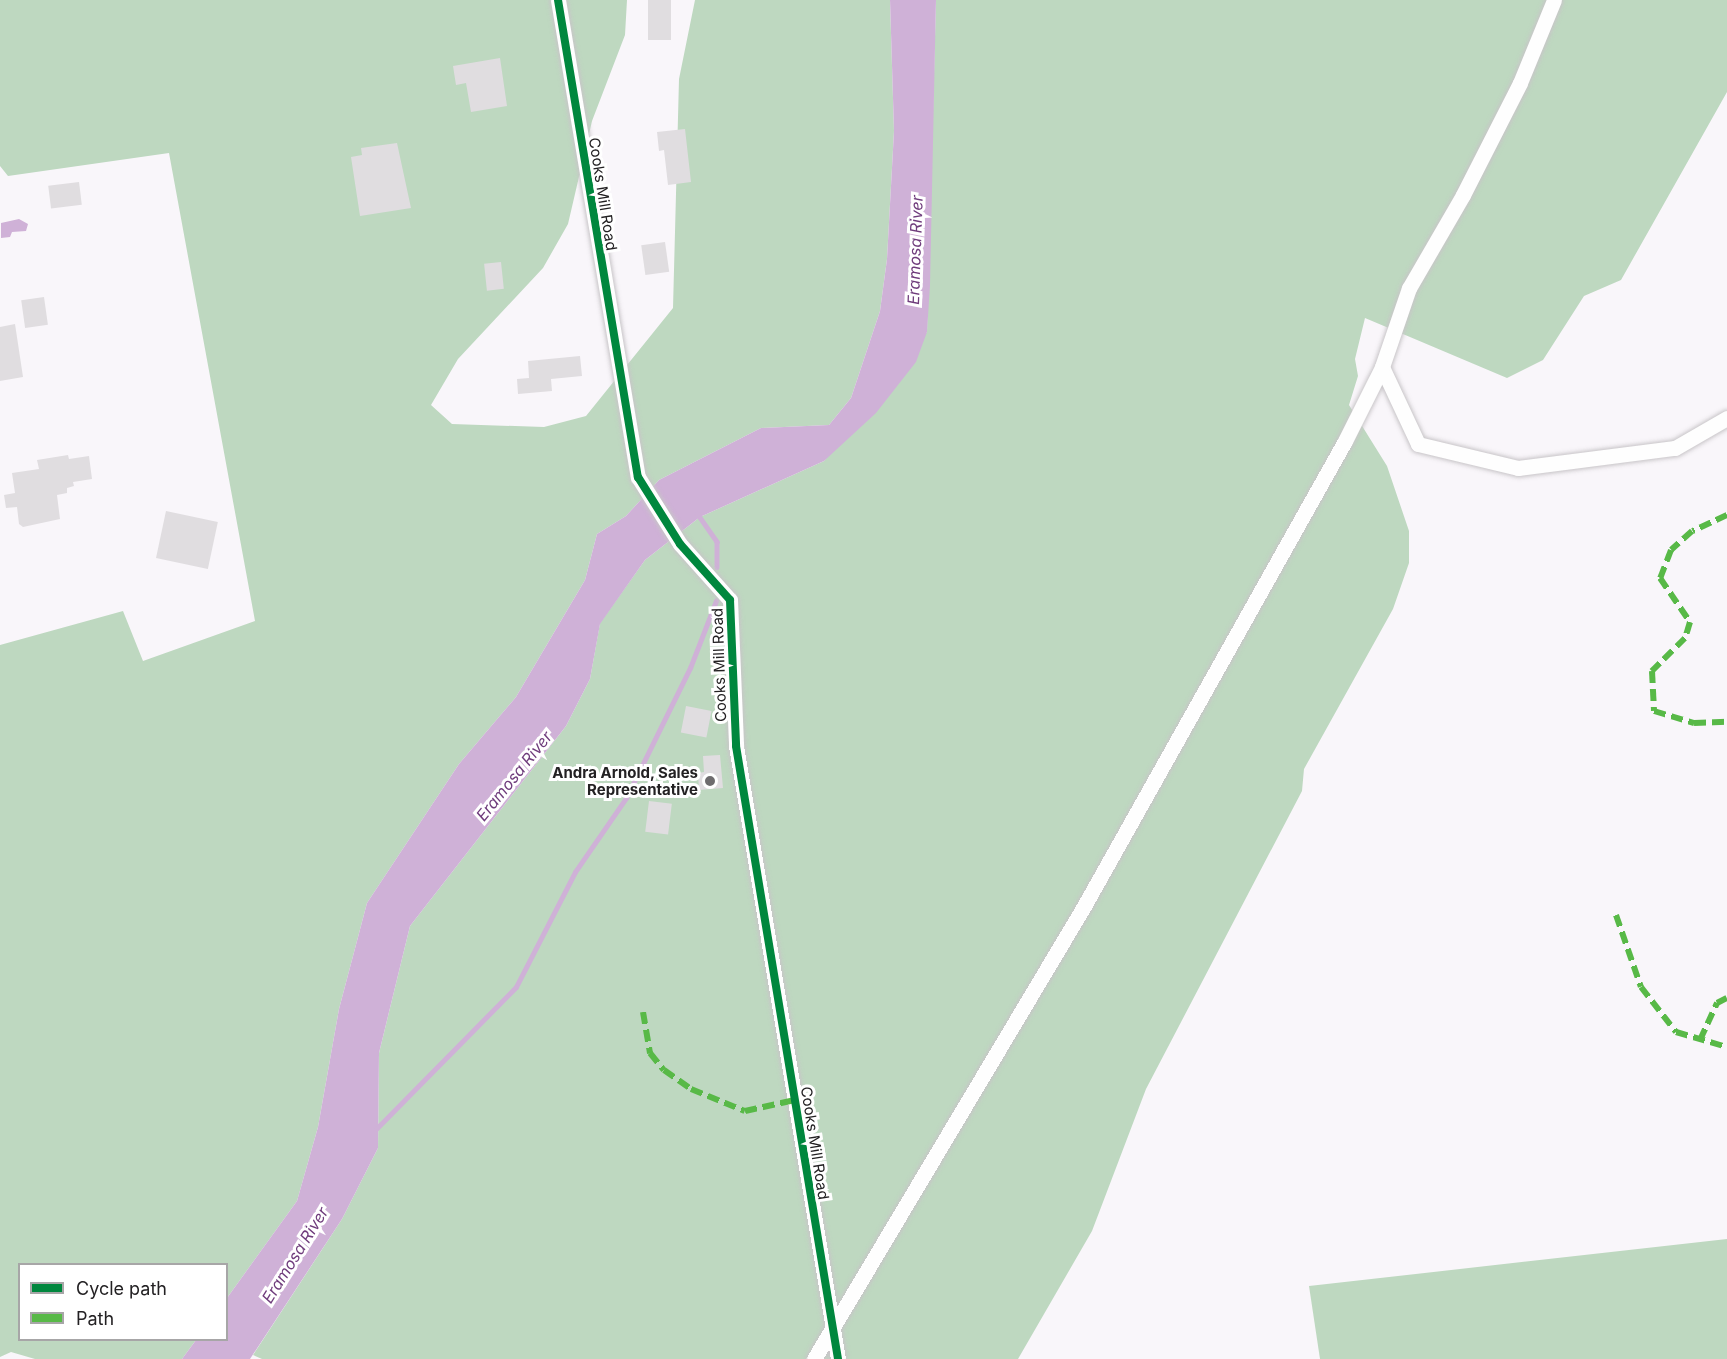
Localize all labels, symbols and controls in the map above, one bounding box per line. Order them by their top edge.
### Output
street label: Cooks Mill Road [585,136,621,252]
water label: Eramosa River [903,195,927,305]
street label: Cooks Mill Road [708,608,730,722]
water label: Eramosa River [472,727,556,825]
place label: Andra Arnold, Sales Representative [552,763,698,798]
marker: Andra Arnold, Sales Representative [703,774,717,788]
street label: Cooks Mill Road [797,1085,833,1201]
water label: Eramosa River [258,1203,332,1307]
legend [18,1263,228,1341]
text: Cycle path [76,1278,167,1299]
text: Path [76,1308,114,1329]

